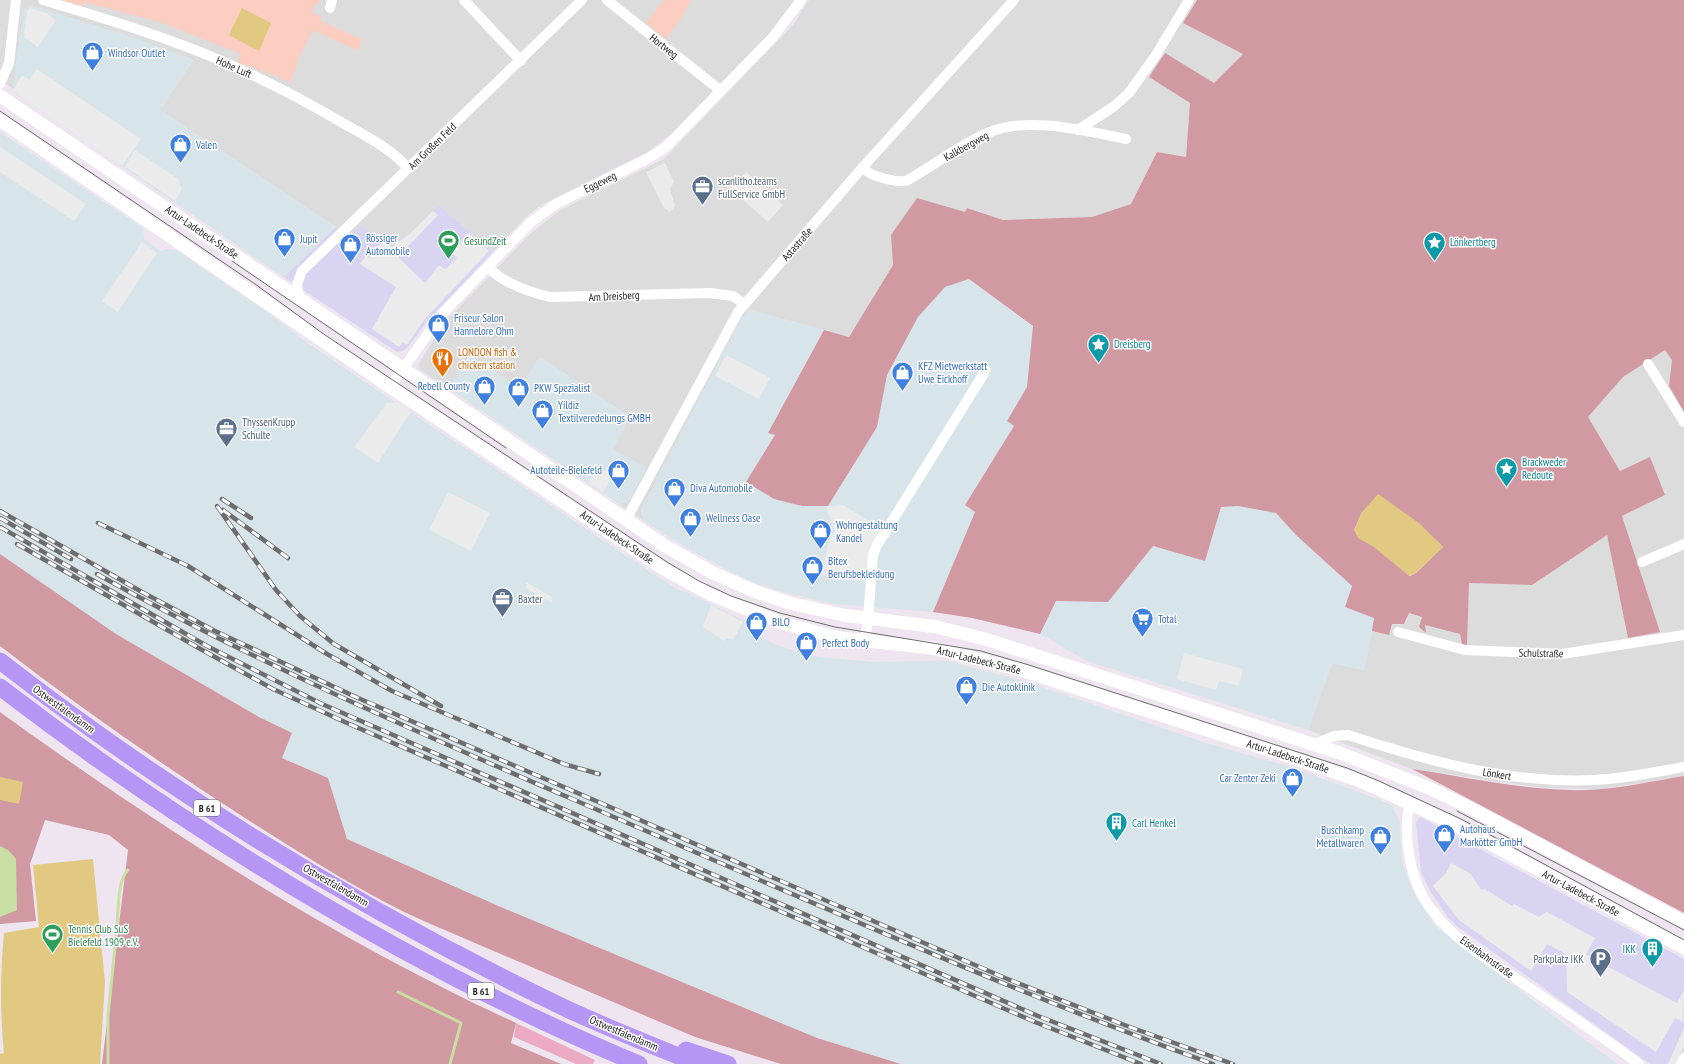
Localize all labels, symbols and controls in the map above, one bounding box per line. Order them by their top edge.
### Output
street label: Hortweg [647,30,681,62]
shop icon: Windsor Outlet [79,40,105,73]
place label: Windsor Outlet [108,46,165,60]
street label: Hohe Luft [214,53,254,81]
street label: Am Großen Feld [405,119,459,172]
street label: Kalkbergweg [941,128,991,164]
shop icon: Valen [167,132,193,165]
place label: Valen [195,138,217,152]
street label: Eggeweg [582,168,619,196]
office icon: scanlitho.teams FullService GmbH [690,174,716,207]
place label: scanlitho.teams FullService GmbH [718,174,785,201]
street label: Artur-Ladebeck-Straße [162,202,242,262]
street label: Astastraße [778,224,816,264]
shop icon: Jupit [271,226,297,259]
sports icon: GesundZeit [435,228,461,261]
place icon: Lönkertberg [1422,229,1448,262]
shop icon: Rössiger Automobile [338,231,364,264]
place label: Rössiger Automobile [366,231,410,258]
place label: Jupit [299,232,318,246]
place label: GesundZeit [464,234,506,248]
place label: Lönkertberg [1450,235,1496,249]
street label: Am Dreisberg [588,288,640,304]
shop icon: Friseur Salon Hannelore Ohm [425,311,451,344]
place label: Friseur Salon Hannelore Ohm [454,311,514,338]
place icon: Dreisberg [1086,331,1112,364]
place label: Dreisberg [1114,337,1151,351]
restaurant icon: LONDON fish & chicken station [429,345,455,378]
place label: LONDON fish & chicken station [458,345,517,372]
shop icon: KFZ Mietwerkstatt Uwe Eickhoff [889,359,915,392]
place label: KFZ Mietwerkstatt Uwe Eickhoff [918,359,987,386]
shop icon: Rebell County [472,373,498,406]
shop icon: PKW Spezialist [505,375,531,408]
place label: Rebell County [418,379,471,393]
place label: PKW Spezialist [534,381,590,395]
shop icon: Yildiz Textilveredelungs GMBH [529,398,555,431]
place label: Yildiz Textilveredelungs GMBH [558,398,651,425]
office icon: ThyssenKrupp Schulte [214,415,240,448]
place label: ThyssenKrupp Schulte [242,415,295,442]
place icon: Brackweder Redoute [1494,455,1520,488]
place label: Brackweder Redoute [1522,455,1566,482]
shop icon: Autoteile-Bielefeld [605,457,631,490]
place label: Autoteile-Bielefeld [530,463,602,477]
shop icon: Diva Automobile [661,475,687,508]
place label: Diva Automobile [690,481,753,495]
shop icon: Wellness Oase [678,505,704,538]
street label: Artur-Ladebeck-Straße [577,507,657,567]
place label: Wellness Oase [706,511,761,525]
shop icon: Wohngestaltung Kandel [807,518,833,551]
place label: Wohngestaltung Kandel [836,518,898,545]
shop icon: Bitex Berufsbekleidung [799,554,825,587]
place label: Bitex Berufsbekleidung [828,554,895,581]
office icon: Baxter [490,586,516,619]
place label: Baxter [518,592,543,606]
supermarket icon: Total [1129,606,1155,639]
shop icon: BILO [743,609,769,642]
place label: Total [1158,612,1177,626]
place label: BILO [772,615,790,629]
shop icon: Perfect Body [793,630,819,663]
place label: Perfect Body [822,636,870,650]
street label: Artur-Ladebeck-Straße [936,643,1023,677]
street label: Schulstraße [1518,646,1564,660]
shop icon: Die Autoklinik [954,674,980,707]
place label: Die Autoklinik [982,680,1036,694]
street label: Ostwestfalendamm [30,682,98,736]
street label: Artur-Ladebeck-Straße [1245,736,1331,776]
shop icon: Car Zenter Zeki [1279,765,1305,798]
street label: Lönkert [1482,765,1512,783]
place label: Car Zenter Zeki [1220,771,1276,785]
road number: B 61 [194,800,220,816]
building icon: Carl Henkel [1103,810,1129,843]
place label: Carl Henkel [1132,816,1176,830]
shop icon: Autohaus Markötter GmbH [1432,822,1458,855]
place label: Autohaus Markötter GmbH [1460,822,1523,849]
place label: Buschkamp Metallwaren [1317,823,1364,850]
shop icon: Buschkamp Metallwaren [1367,823,1393,856]
street label: Ostwestfalendamm [301,861,371,909]
street label: Artur-Ladebeck-Straße [1540,867,1623,920]
sports icon: Tennis Club SuS Bielefeld 1909 e.V. [39,922,65,955]
place label: Tennis Club SuS Bielefeld 1909 e.V. [68,922,139,949]
street label: Eisenbahnstraße [1457,933,1517,981]
building icon: IKK [1639,936,1665,969]
place label: IKK [1623,942,1637,956]
parking icon: Parkplatz IKK [1587,946,1613,979]
place label: Parkplatz IKK [1533,952,1585,966]
road number: B 61 [468,983,494,999]
street label: Ostwestfalendamm [588,1012,660,1054]

